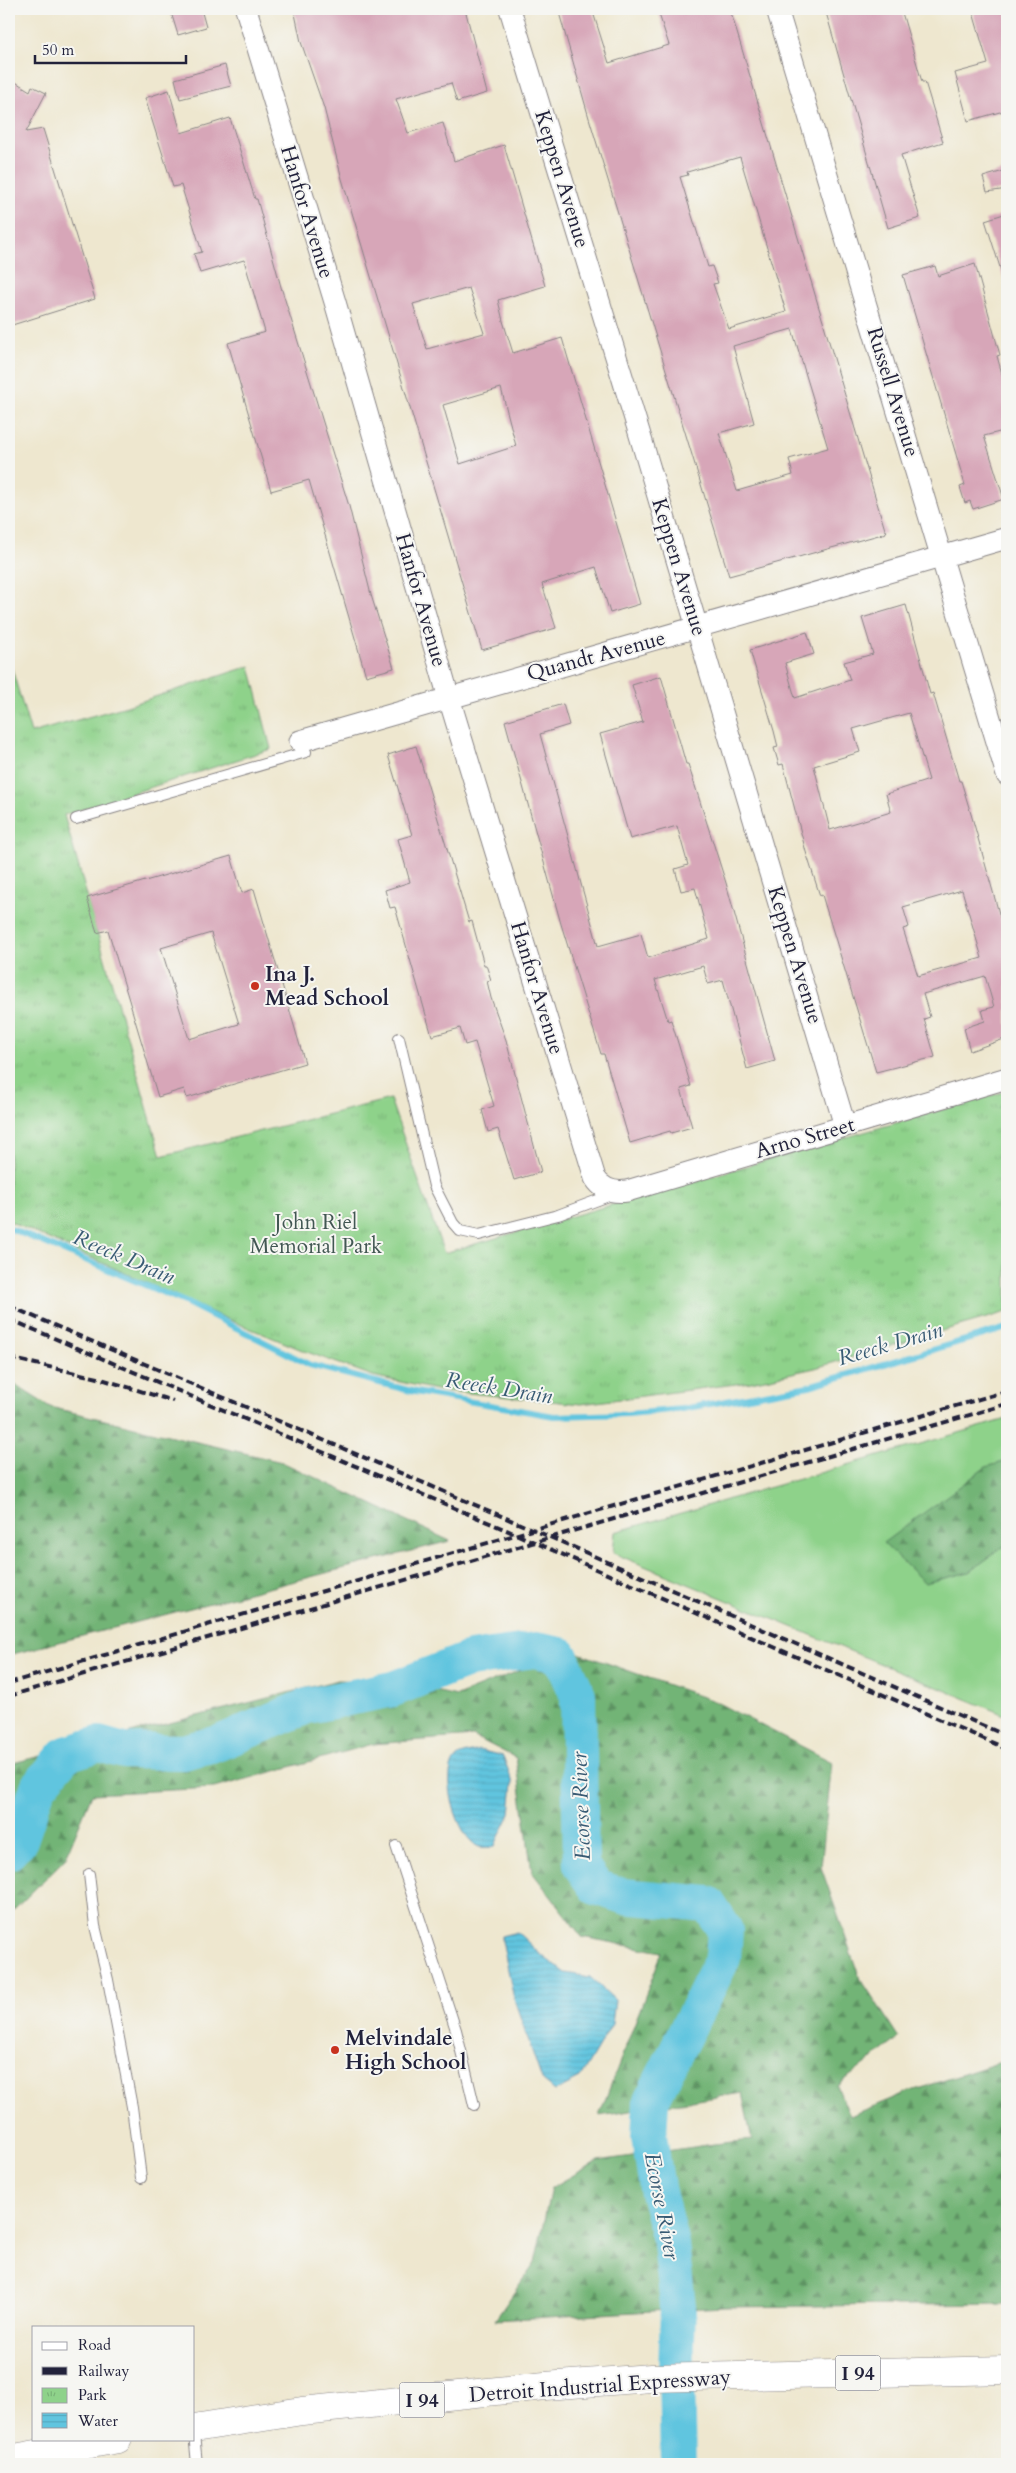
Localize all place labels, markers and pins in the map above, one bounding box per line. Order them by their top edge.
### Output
place label: Ina J. Mead School [265,960,389,1013]
marker: Ina J. Mead School [249,980,261,992]
place label: Melvindale High School [345,2024,466,2077]
marker: Melvindale High School [329,2044,341,2056]

